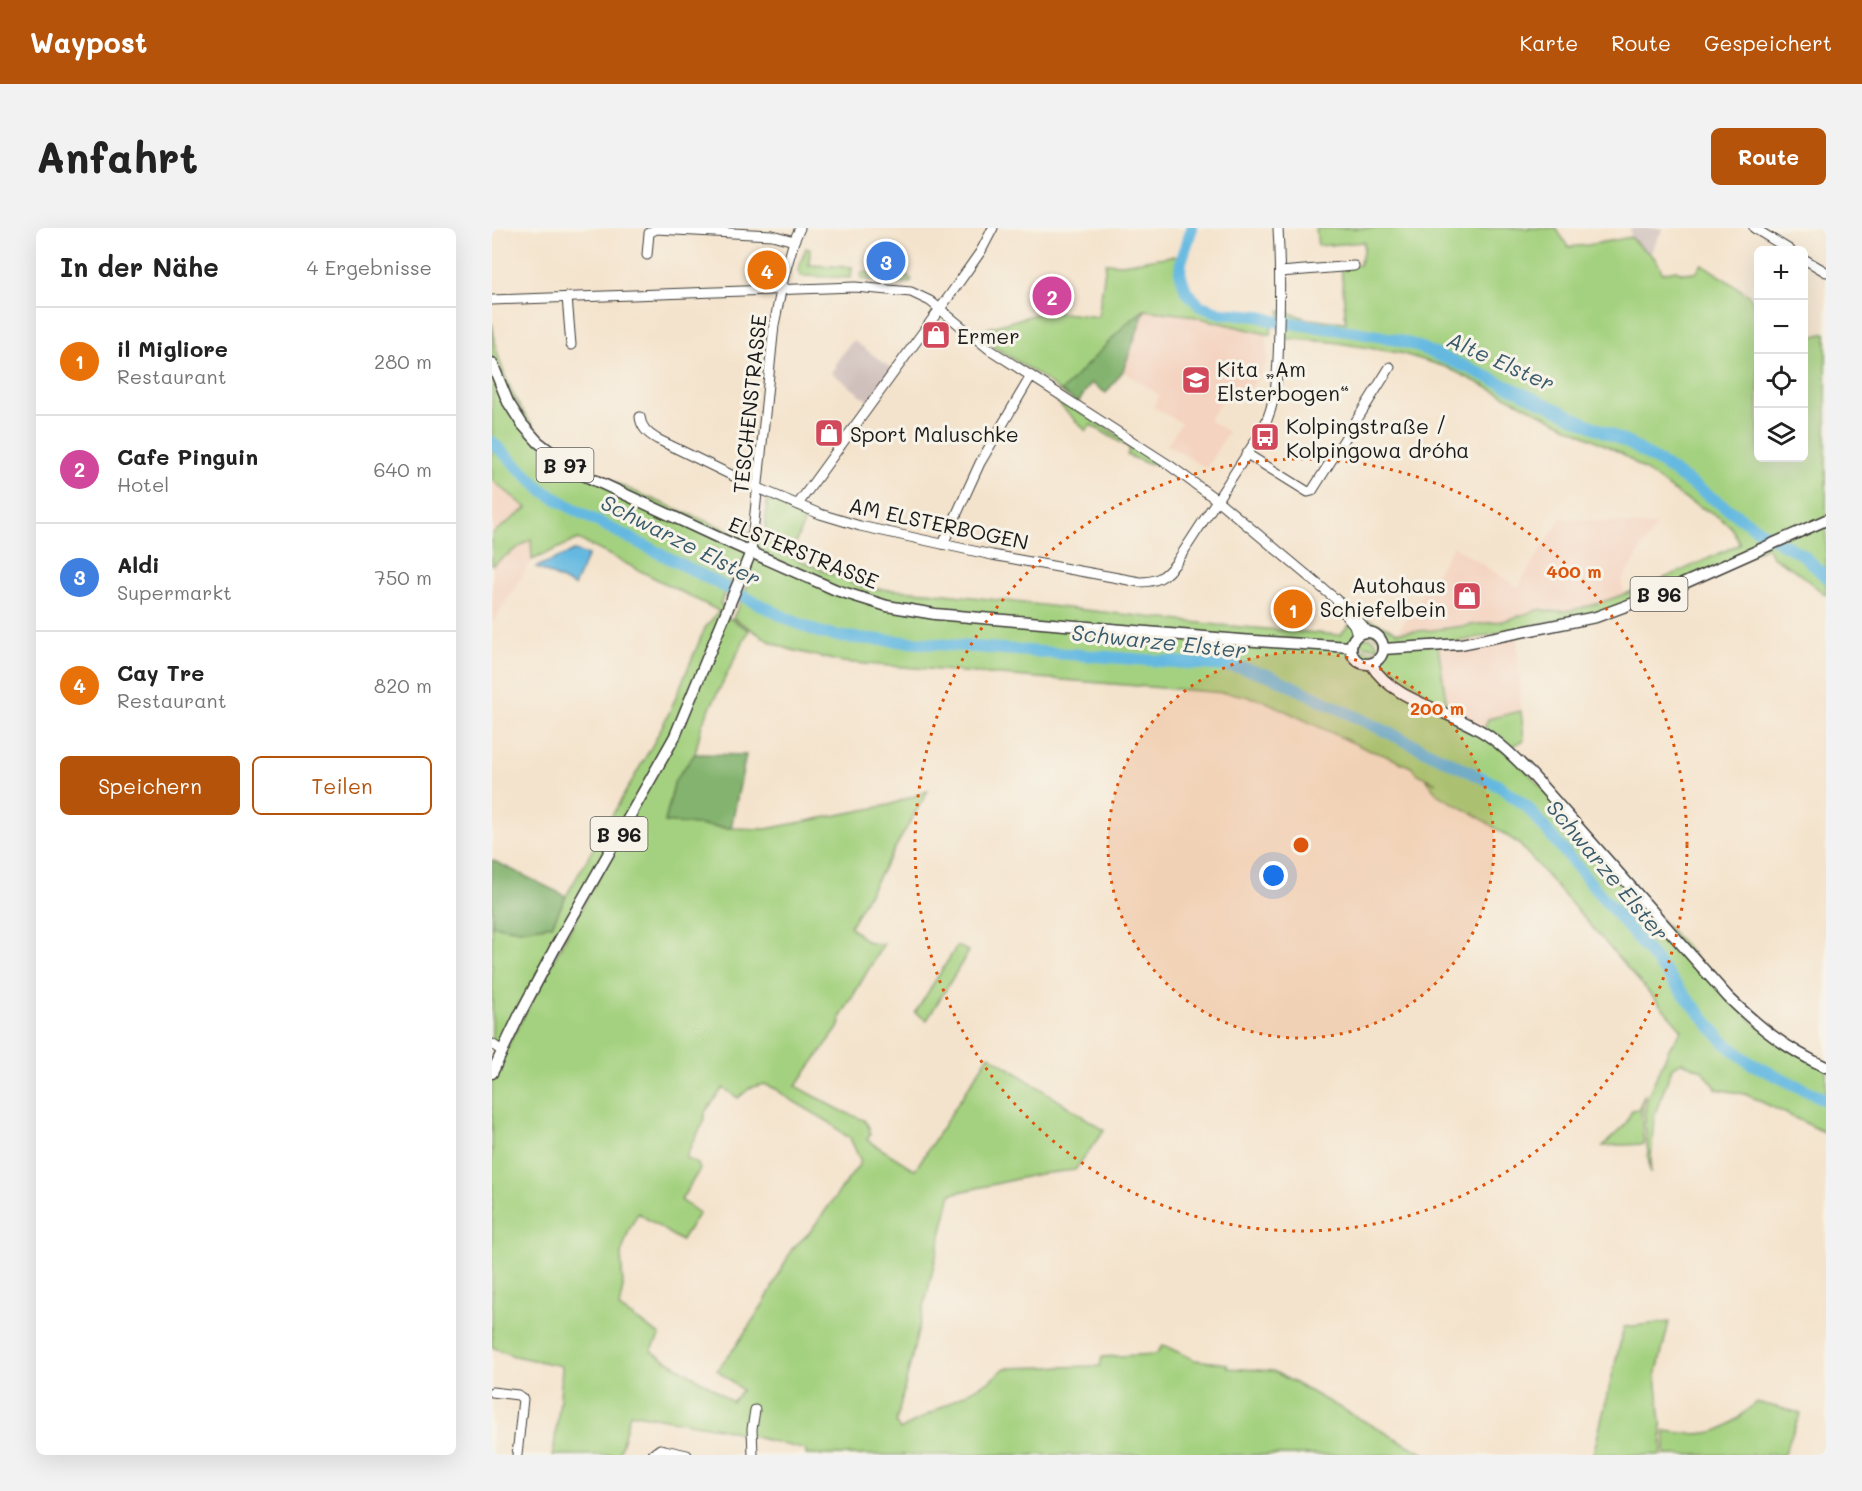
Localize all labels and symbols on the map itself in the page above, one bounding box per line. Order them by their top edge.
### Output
pin: 3 [866,238,906,284]
pin: 4 [748,248,786,292]
pin: 2 [1032,274,1072,318]
street label: TESCHENSTRASSE [726,313,772,495]
shop icon: Ermer [920,319,952,351]
place label: Ermer [957,322,1020,349]
water label: Alte Elster [1443,325,1559,397]
place label: Kita „Am Elsterbogen“ [1217,355,1349,406]
school or university icon: Kita „Am Elsterbogen“ [1180,364,1212,396]
place label: Kolpingstraße / Kolpingowa dróha [1286,412,1469,463]
shop icon: Sport Maluschke [813,417,845,449]
place label: Sport Maluschke [850,420,1019,447]
bus stop icon: Kolpingstraße / Kolpingowa dróha [1249,421,1281,453]
road number: B 97 [536,448,593,482]
water label: Schwarze Elster [596,487,766,593]
street label: AM ELSTERBOGEN [847,491,1031,555]
street label: ELSTERSTRASSE [725,510,883,594]
text: 400 m [1546,559,1602,583]
place label: Autohaus Schiefelbein [1320,571,1446,622]
road number: B 96 [1630,577,1688,611]
shop icon: Autohaus Schiefelbein [1451,580,1483,612]
pin: 1 [1274,586,1312,632]
water label: Schwarze Elster [1070,617,1248,665]
text: 200 m [1410,696,1464,720]
water label: Schwarze Elster [1540,793,1676,947]
road number: B 96 [590,817,648,851]
centre of rings [1291,835,1311,855]
your location [1259,861,1288,890]

